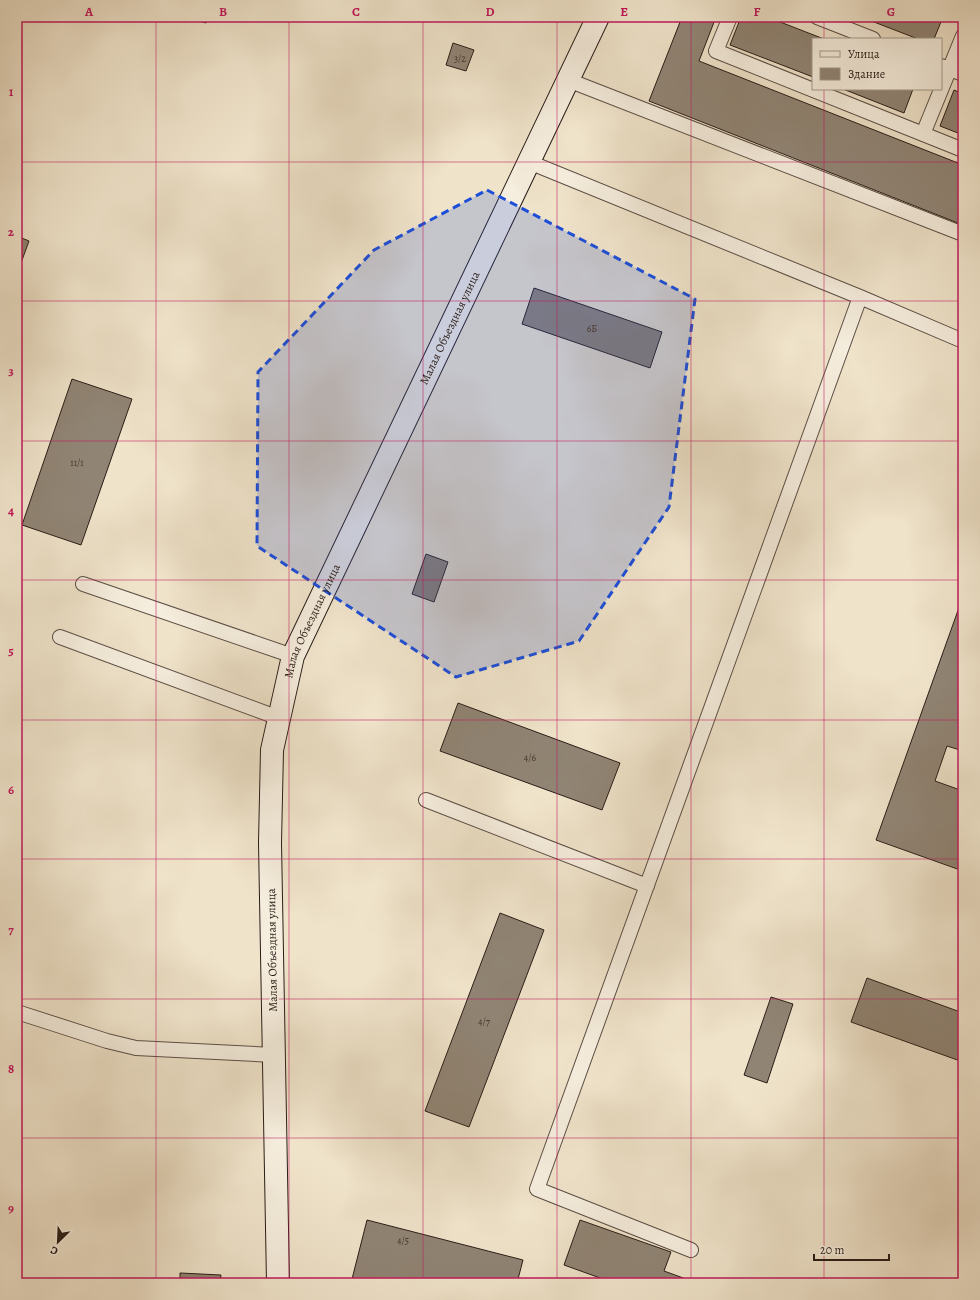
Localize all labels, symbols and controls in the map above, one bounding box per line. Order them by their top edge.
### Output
text: A [84,3,94,20]
text: B [219,3,227,20]
text: C [352,3,360,20]
text: D [485,3,495,20]
text: E [620,3,628,20]
text: F [754,3,761,20]
text: G [887,3,895,20]
legend [812,38,942,90]
text: Улица [848,46,880,62]
house number: 3/2 [454,52,466,65]
text: Здание [848,66,885,82]
text: 1 [9,83,14,100]
text: 2 [8,223,15,240]
street label: Малая Объездная улица [416,268,484,387]
house number: 6Б [587,322,597,335]
text: 3 [8,362,14,379]
house number: 11/1 [70,456,84,469]
text: 4 [8,502,14,519]
street label: Малая Объездная улица [280,561,344,680]
text: 5 [8,642,14,659]
house number: 4/6 [524,751,537,764]
text: 6 [8,781,14,798]
street label: Малая Объездная улица [263,888,281,1012]
text: 7 [8,921,14,938]
house number: 4/7 [478,1015,491,1028]
text: 8 [8,1060,14,1077]
text: 9 [8,1200,14,1217]
north arrow [38,1222,78,1262]
house number: 4/5 [397,1234,409,1247]
scale bar [814,1236,889,1262]
text: С [48,1242,60,1259]
text: 20 m [820,1242,844,1258]

